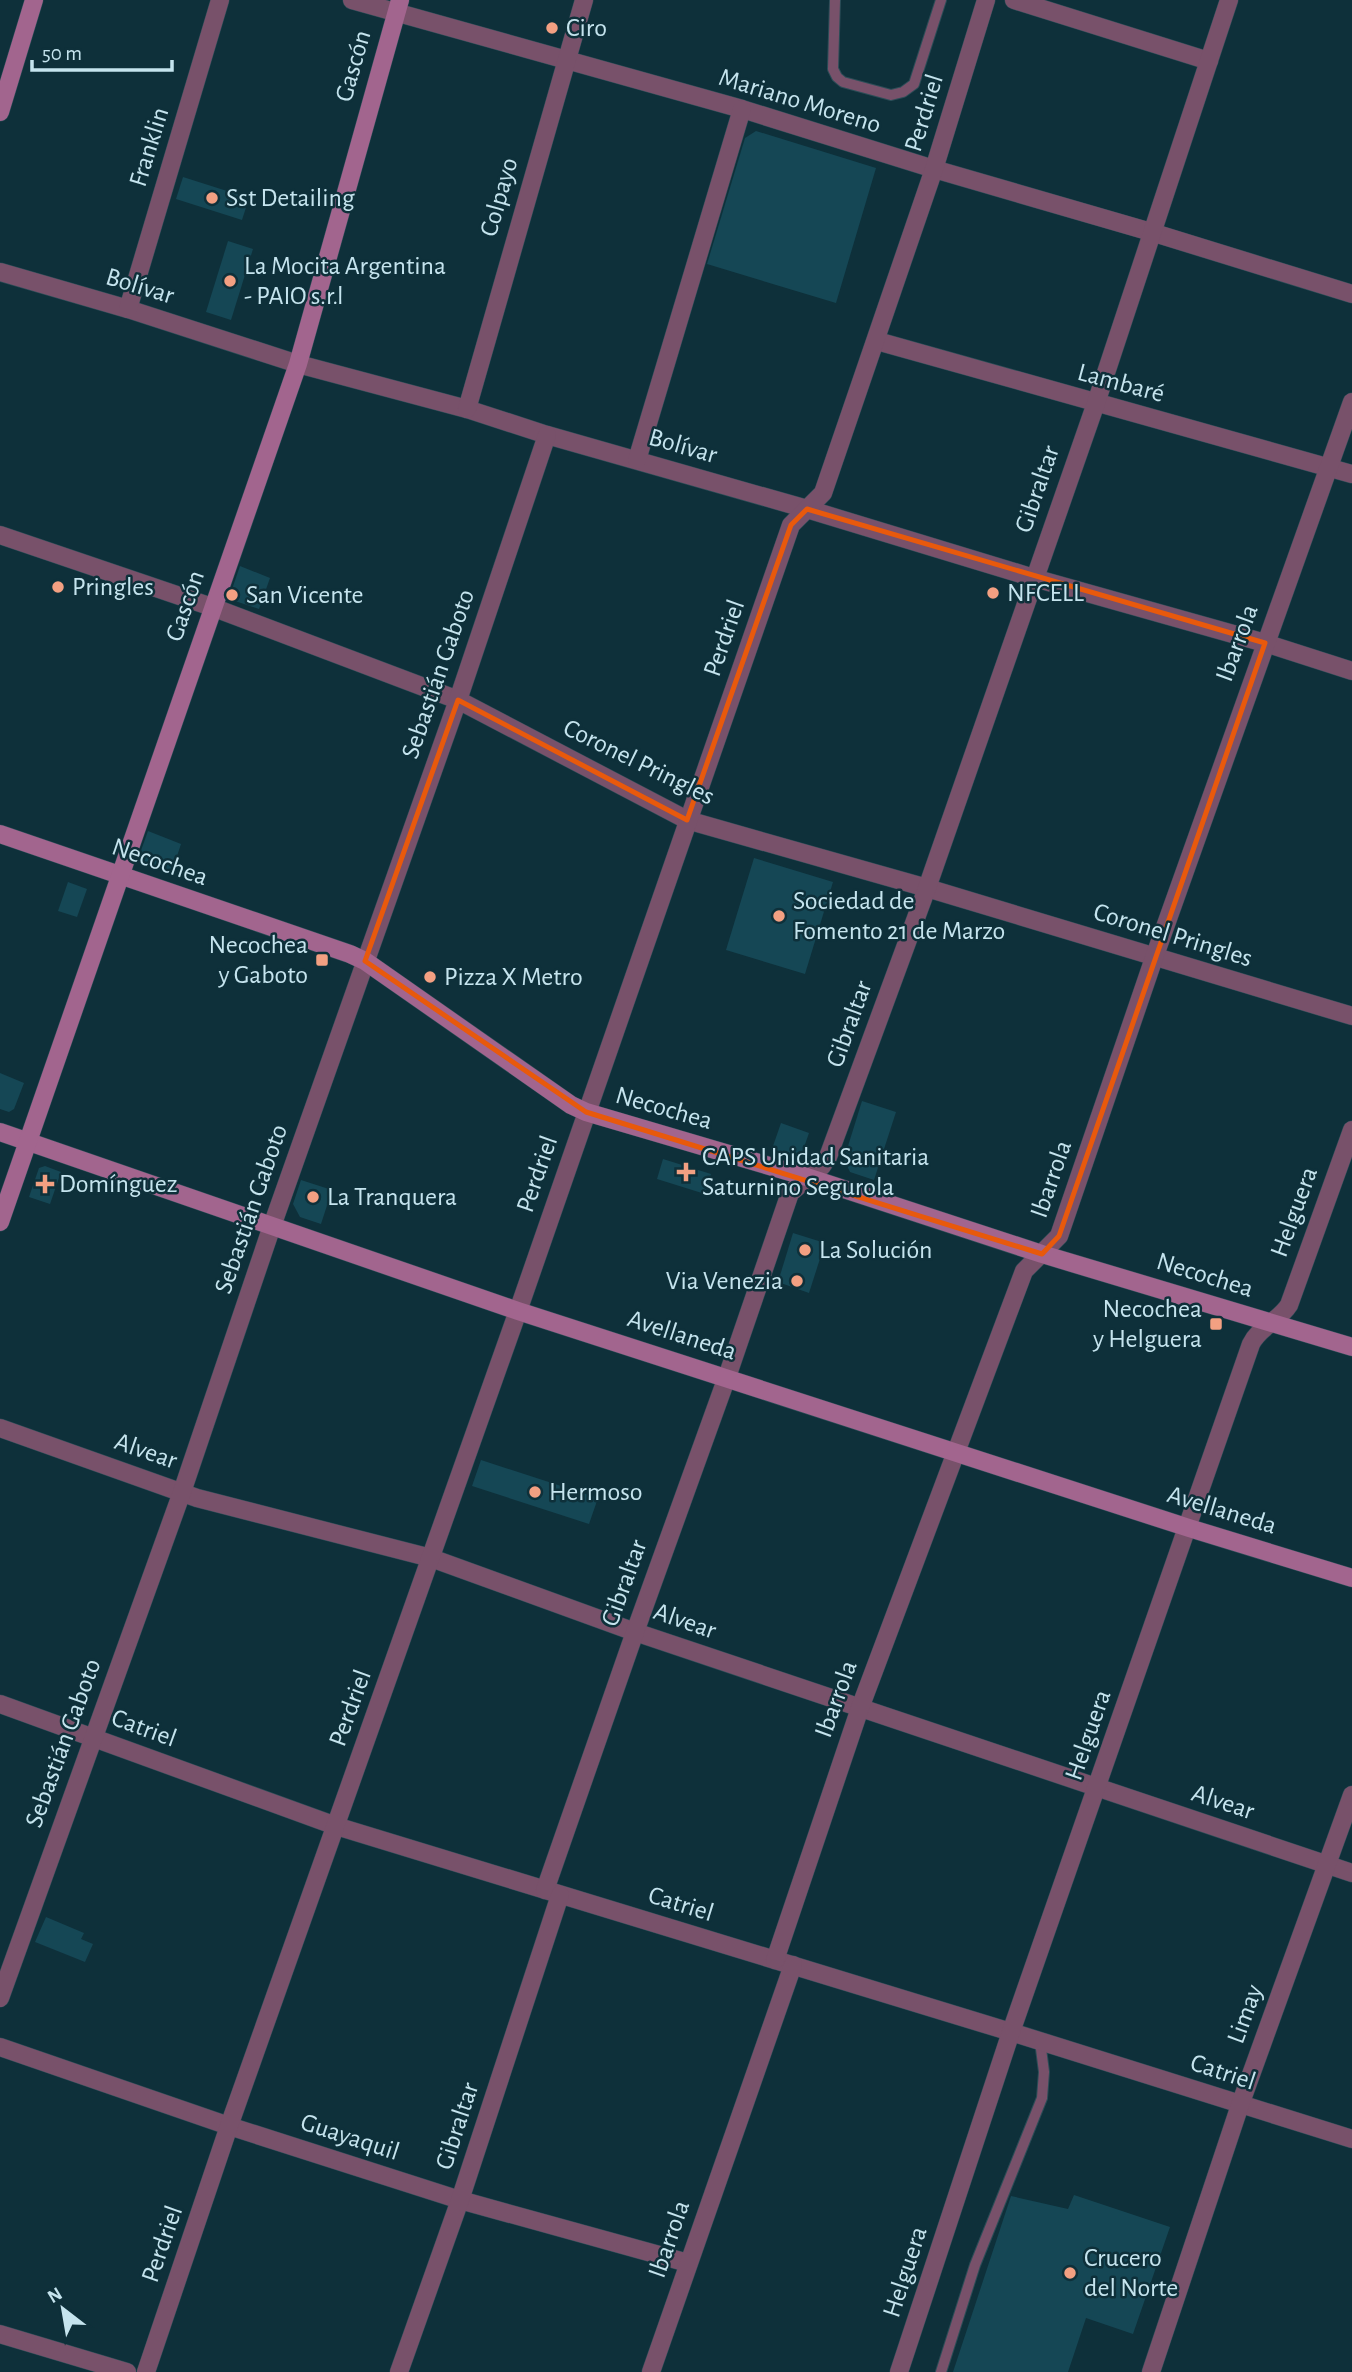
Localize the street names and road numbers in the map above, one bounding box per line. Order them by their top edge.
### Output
street label: Gascón [330,27,376,105]
street label: Mariano Moreno [716,64,884,138]
street label: Perdriel [900,71,948,155]
street label: Franklin [125,104,173,190]
street label: Colpayo [475,155,523,239]
street label: Bolívar [103,263,178,309]
street label: Lambaré [1075,359,1167,407]
street label: Bolívar [646,424,721,468]
street label: Gibraltar [1010,442,1064,536]
street label: Gascón [161,567,209,645]
street label: Sebastián Gaboto [397,586,479,762]
street label: Perdriel [699,596,749,680]
street label: Ibarrola [1211,601,1263,685]
street label: Coronel Pringles [559,714,719,810]
street label: Necochea [109,834,211,890]
street label: Coronel Pringles [1091,899,1255,971]
street label: Gibraltar [821,977,877,1071]
street label: Necochea [613,1082,715,1134]
street label: Sebastián Gaboto [210,1121,292,1297]
street label: Perdriel [512,1132,562,1216]
street label: Ibarrola [1026,1137,1076,1221]
street label: Helguera [1266,1164,1322,1260]
street label: Necochea [1154,1248,1256,1302]
street label: Avellaneda [624,1305,740,1365]
street label: Alvear [111,1428,181,1474]
street label: Avellaneda [1164,1481,1280,1539]
street label: Gibraltar [596,1536,652,1630]
street label: Alvear [650,1598,720,1644]
street label: Sebastián Gaboto [21,1655,105,1831]
street label: Ibarrola [810,1657,862,1741]
street label: Perdriel [324,1666,376,1750]
street label: Helguera [1060,1686,1116,1784]
street label: Catriel [108,1704,180,1752]
street label: Alvear [1188,1780,1258,1824]
street label: Catriel [645,1882,717,1926]
street label: Limay [1222,1981,1268,2047]
street label: Catriel [1187,2049,1259,2095]
street label: Gibraltar [431,2079,483,2173]
street label: Guayaquil [298,2109,402,2165]
street label: Ibarrola [644,2197,694,2281]
street label: Perdriel [137,2202,187,2286]
street label: Helguera [878,2223,932,2321]

